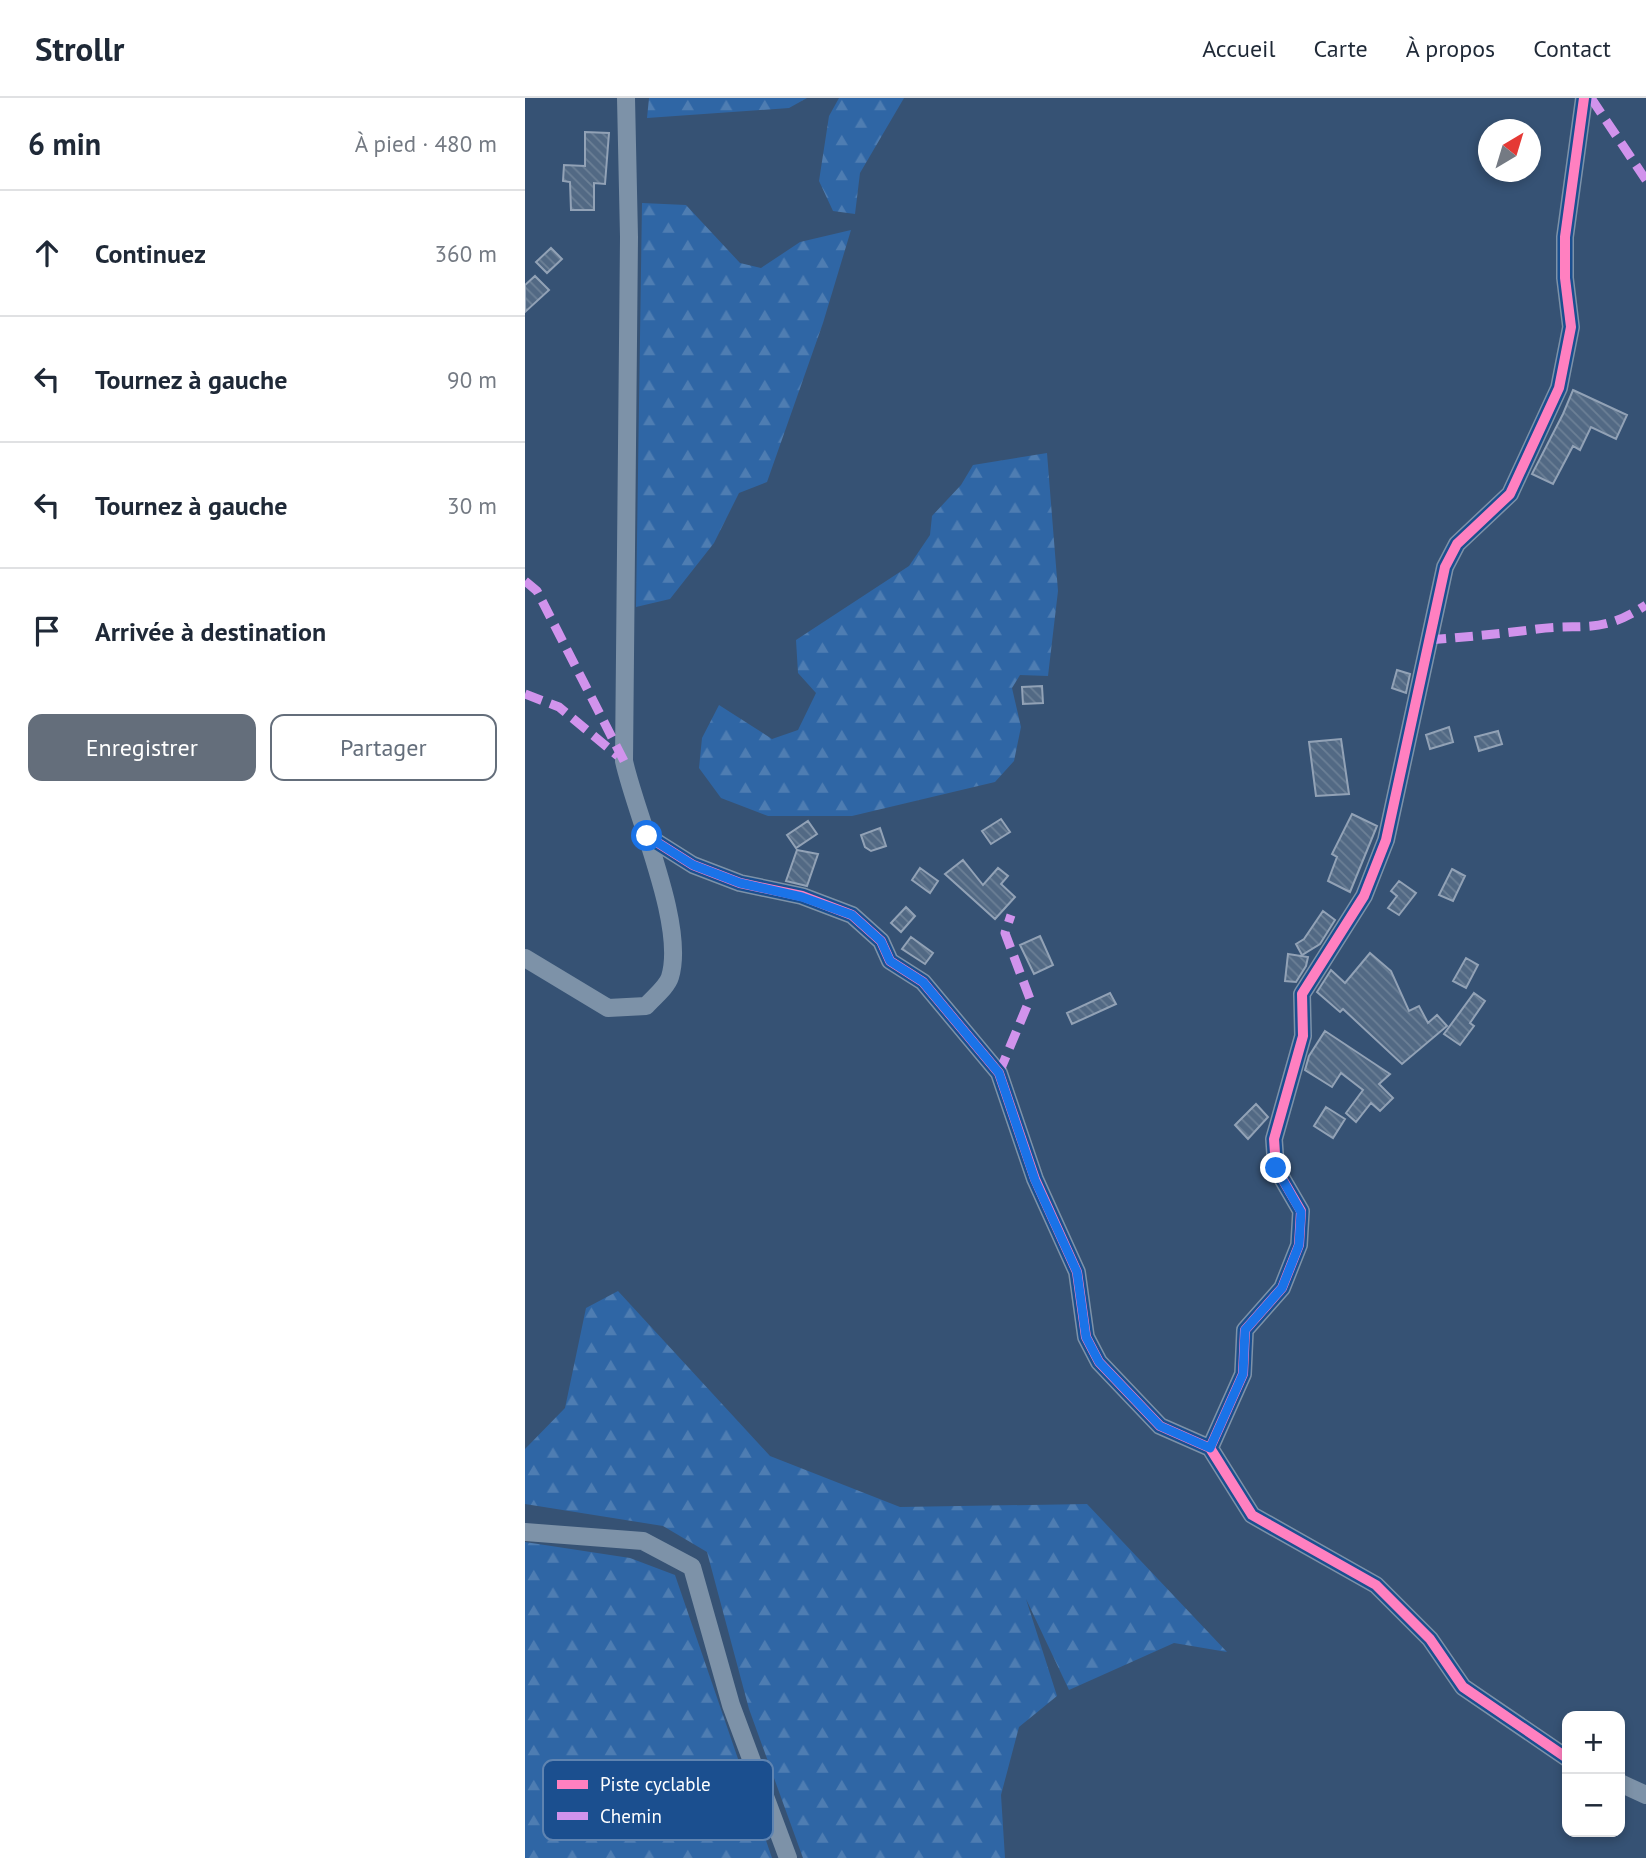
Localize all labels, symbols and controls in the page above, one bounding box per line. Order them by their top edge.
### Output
text: Strollr [35,27,124,70]
text: Accueil [1202,33,1276,64]
text: Carte [1314,33,1368,64]
text: À propos [1406,33,1495,64]
text: Contact [1533,33,1611,64]
north arrow [1478,119,1541,182]
text: 6 min [28,124,101,163]
text: À pied · 480 m [355,129,497,158]
icon: ahead [28,234,66,272]
text: Continuez [95,237,206,270]
text: 360 m [435,239,497,268]
icon: left [28,360,66,398]
text: Tournez à gauche [95,363,287,396]
text: 90 m [447,365,497,394]
icon: left [28,486,66,524]
text: Tournez à gauche [95,489,287,522]
text: 30 m [447,491,497,520]
icon: arrive [28,612,66,650]
text: Arrivée à destination [95,615,326,648]
button: Enregistrer [28,714,256,781]
button: Partager [270,714,497,781]
route start [631,820,662,851]
route end [1260,1152,1291,1183]
map controls [1562,1711,1625,1837]
button: + [1562,1711,1625,1774]
legend [543,1760,773,1840]
text: Piste cyclable [600,1772,711,1796]
button: − [1562,1774,1625,1837]
text: Chemin [600,1804,662,1828]

